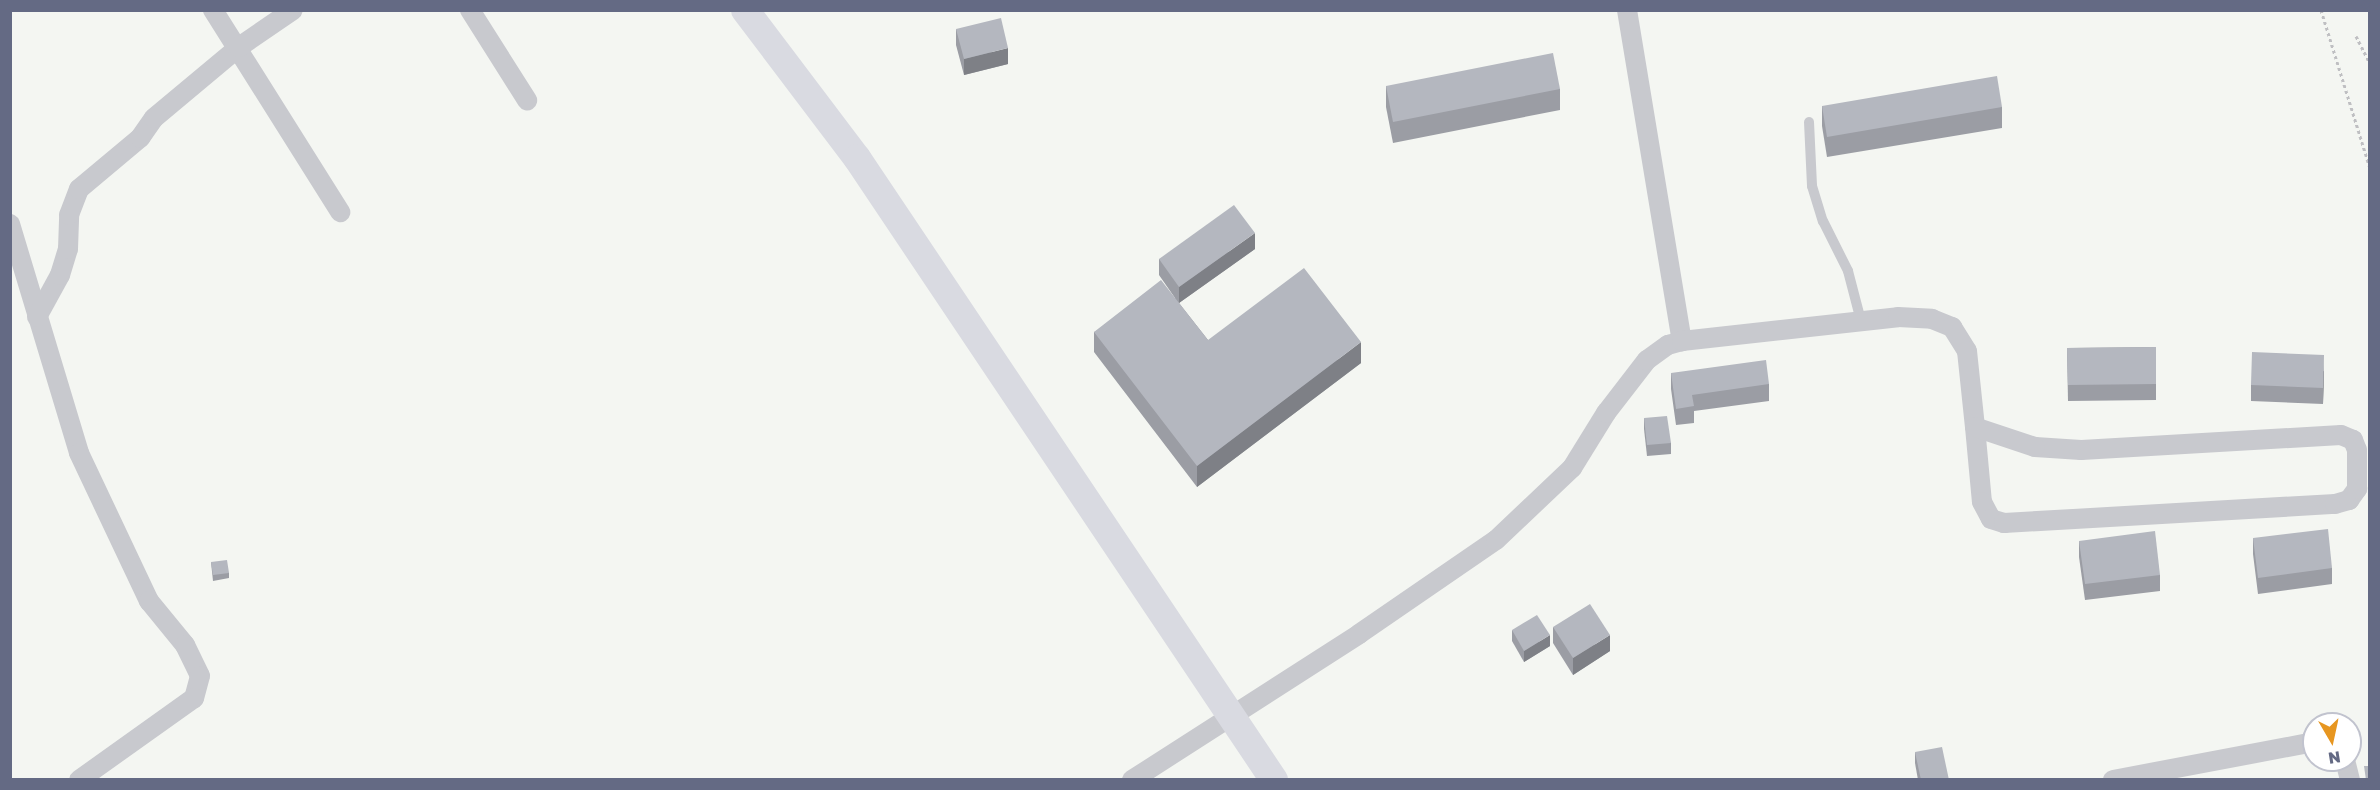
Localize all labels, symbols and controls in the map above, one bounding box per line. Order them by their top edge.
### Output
north arrow [2302,712,2362,772]
text: N [2327,747,2342,769]

